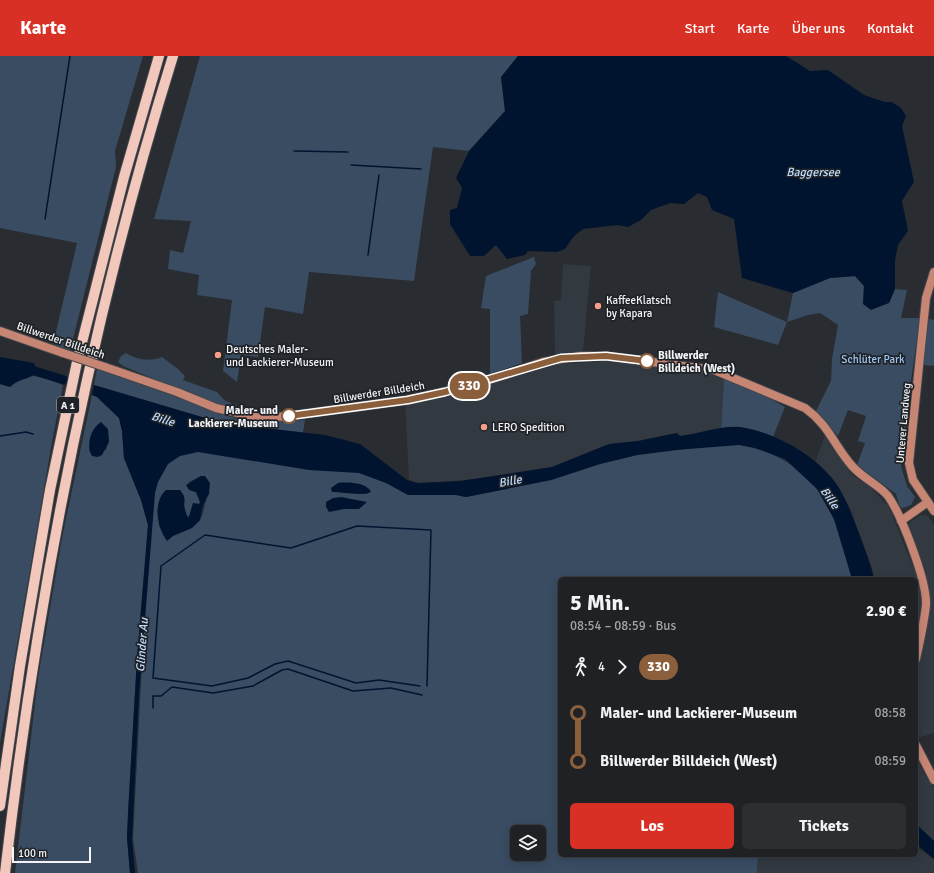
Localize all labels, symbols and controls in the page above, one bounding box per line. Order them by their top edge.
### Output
text: Karte [20,16,66,40]
text: Start [685,20,715,37]
text: Karte [737,20,770,37]
text: Über uns [792,20,845,37]
text: Kontakt [867,20,914,37]
water label: Baggersee [786,165,841,180]
place label: KaffeeKlatsch by Kapara [606,294,671,320]
marker: KaffeeKlatsch by Kapara [593,301,603,311]
street label: Billwerder Billdeich [15,319,107,362]
place label: Deutsches Maler- und Lackierer-Museum [226,343,334,369]
place label: Billwerder Billdeich (West) [658,349,735,375]
marker: Deutsches Maler- und Lackierer-Museum [213,350,223,360]
marker: Billwerder Billdeich (West) [639,353,655,369]
park label: Schlüter Park [841,353,905,366]
line badge: 330 [446,373,492,399]
text: 330 [458,377,480,394]
street label: Billwerder Billdeich [332,379,426,406]
street label: Unterer Landweg [894,382,914,464]
road number: A 1 [57,397,79,413]
place label: Maler- und Lackierer-Museum [188,404,278,430]
marker: Maler- und Lackierer-Museum [281,408,297,424]
water label: Bille [149,409,177,431]
place label: LERO Spedition [492,421,565,434]
marker: LERO Spedition [479,422,489,432]
water label: Bille [497,472,524,491]
water label: Bille [817,484,843,513]
text: 5 Min. [570,589,630,616]
text: 2.90 € [866,602,906,620]
water label: Glinder Au [133,616,152,673]
text: 08:54 – 08:59 · Bus [570,618,676,634]
icon: walk [570,656,592,678]
icon: forward [611,656,633,678]
text: 330 [647,658,670,675]
text: 4 [598,659,605,675]
text: Maler- und Lackierer-Museum [600,704,797,722]
text: 08:58 [874,705,906,721]
text: Billwerder Billdeich (West) [600,752,777,770]
text: 08:59 [874,753,906,769]
button: Los [570,803,734,849]
button: Tickets [742,803,906,849]
map controls [510,825,546,861]
button: layers [510,825,546,861]
scale bar [12,845,91,864]
text: 100 m [18,847,47,860]

